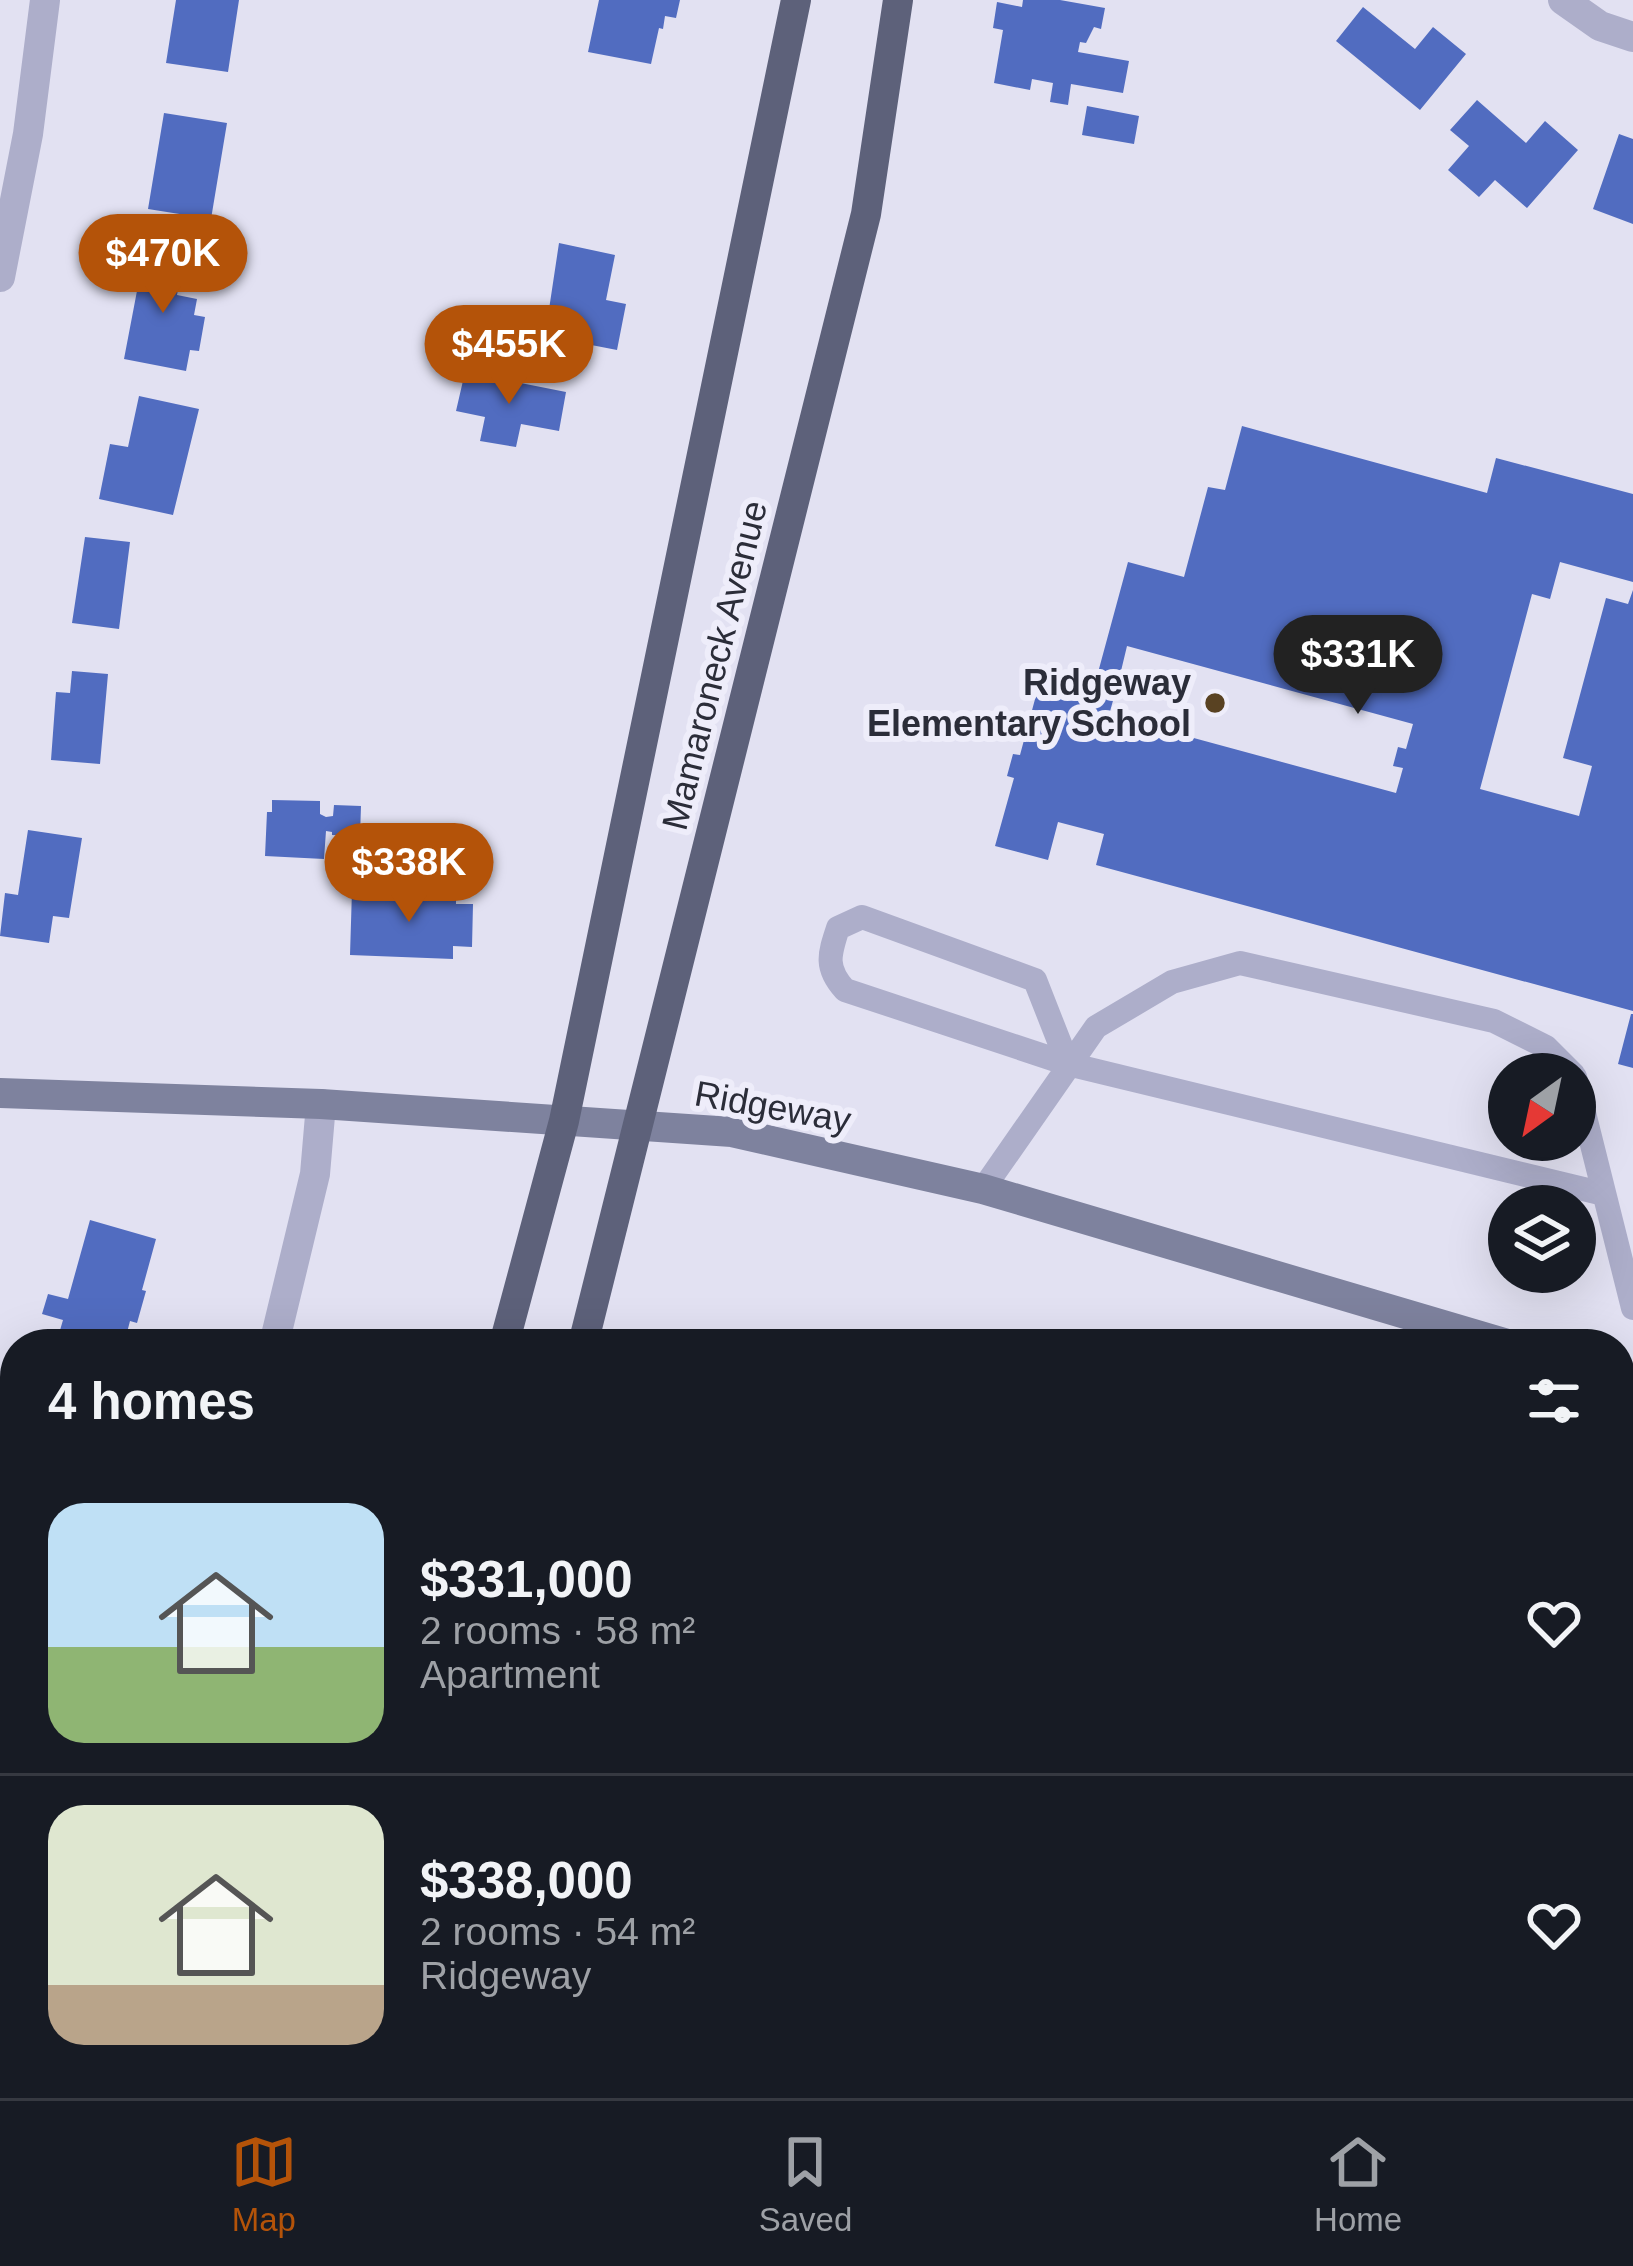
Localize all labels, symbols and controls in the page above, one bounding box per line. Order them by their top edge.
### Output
pin: $470K [79,214,247,316]
text: $470K [106,231,220,274]
pin: $455K [425,305,593,407]
text: $455K [452,322,566,365]
street label: Mamaroneck Avenue [654,496,775,834]
pin: $331K [1274,615,1442,717]
text: $331K [1301,632,1415,675]
place label: Ridgeway Elementary School [867,662,1191,744]
marker: Ridgeway Elementary School [1202,690,1228,716]
pin: $338K [325,823,493,925]
text: $338K [352,840,466,883]
north arrow [1488,1053,1596,1161]
map controls [1488,1053,1596,1293]
street label: Ridgeway [692,1073,854,1140]
button: layers [1488,1185,1596,1293]
icon: filters [1521,1368,1587,1434]
text: 4 homes [48,1373,255,1430]
icon: home [144,1551,288,1695]
text: $331,000 [420,1551,633,1608]
icon: heart [1521,1590,1587,1656]
text: 2 rooms · 58 m² [420,1609,695,1652]
text: Apartment [420,1653,600,1696]
text: $338,000 [420,1852,633,1909]
icon: home [144,1853,288,1997]
icon: heart [1521,1892,1587,1958]
text: 2 rooms · 54 m² [420,1910,695,1953]
text: Ridgeway [420,1954,591,1997]
tab: Map [231,2129,297,2239]
tab: Saved [759,2129,852,2239]
tab: Home [1314,2129,1402,2239]

